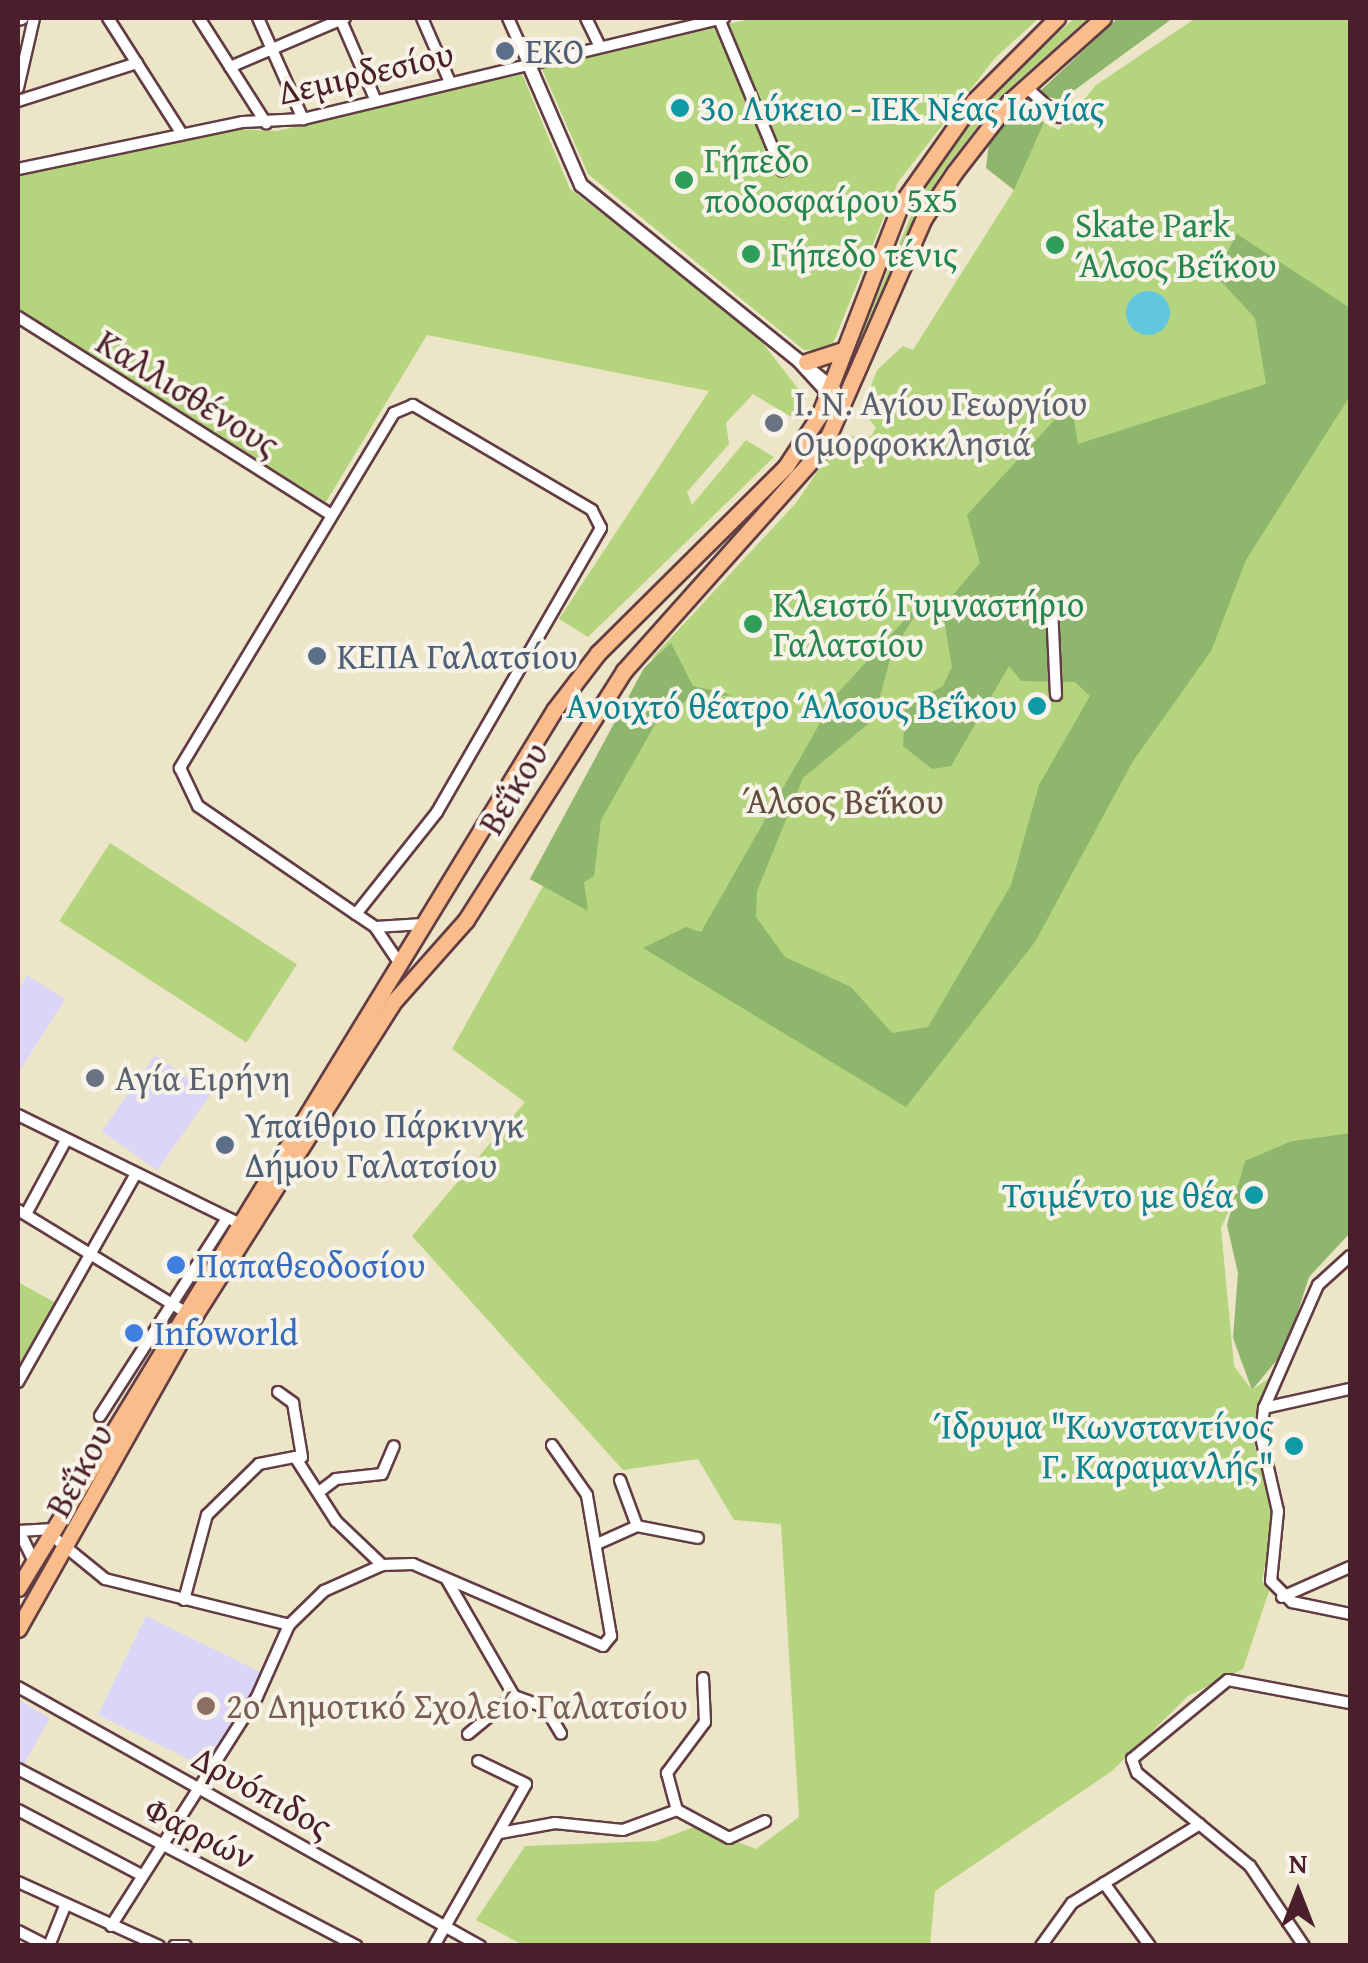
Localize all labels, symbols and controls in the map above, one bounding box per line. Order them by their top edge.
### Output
place label: ΕΚΟ [525,30,584,72]
street label: Δεμιρδεσίου [274,32,458,114]
marker: ΕΚΟ [494,40,516,62]
place label: 3ο Λύκειο - ΙΕΚ Νέας Ιωνίας [700,87,1104,129]
marker: 3ο Λύκειο - ΙΕΚ Νέας Ιωνίας [669,97,691,119]
place label: Γήπεδο ποδοσφαίρου 5x5 [704,139,958,221]
marker: Γήπεδο ποδοσφαίρου 5x5 [673,169,695,191]
place label: Skate Park Άλσος Βεΐκου [1075,204,1277,286]
place label: Γήπεδο τένις [771,233,958,275]
marker: Skate Park Άλσος Βεΐκου [1044,234,1066,256]
marker: Γήπεδο τένις [740,243,762,265]
street label: Καλλισθένους [89,320,287,466]
place label: Ι. Ν. Αγίου Γεωργίου Ομορφοκκλησιά [794,382,1087,464]
marker: Ι. Ν. Αγίου Γεωργίου Ομορφοκκλησιά [763,412,785,434]
place label: Κλειστό Γυμναστήριο Γαλατσίου [773,583,1084,665]
marker: Κλειστό Γυμναστήριο Γαλατσίου [742,613,764,635]
place label: ΚΕΠΑ Γαλατσίου [337,635,577,677]
marker: ΚΕΠΑ Γαλατσίου [306,645,328,667]
place label: Ανοιχτό θέατρο Άλσους Βεΐκου [566,685,1017,727]
marker: Ανοιχτό θέατρο Άλσους Βεΐκου [1026,695,1048,717]
street label: Βεΐκου [469,734,557,842]
park label: Άλσος Βεΐκου [742,780,944,822]
place label: Αγία Ειρήνη [115,1057,291,1099]
marker: Αγία Ειρήνη [84,1067,106,1089]
place label: Υπαίθριο Πάρκινγκ Δήμου Γαλατσίου [245,1104,524,1186]
marker: Υπαίθριο Πάρκινγκ Δήμου Γαλατσίου [214,1134,236,1156]
place label: Τσιμέντο με θέα [1002,1174,1234,1216]
marker: Τσιμέντο με θέα [1243,1184,1265,1206]
place label: Παπαθεοδοσίου [196,1244,425,1286]
marker: Παπαθεοδοσίου [165,1254,187,1276]
place label: Infoworld [154,1312,298,1354]
marker: Infoworld [123,1322,145,1344]
place label: Ίδρυμα "Κωνσταντίνος Γ. Καραμανλής" [933,1405,1274,1487]
street label: Βεΐκου [36,1416,122,1524]
marker: Ίδρυμα "Κωνσταντίνος Γ. Καραμανλής" [1283,1435,1305,1457]
place label: 2ο Δημοτικό Σχολείο Γαλατσίου [226,1685,688,1727]
marker: 2ο Δημοτικό Σχολείο Γαλατσίου [195,1695,217,1717]
street label: Δρυόπιδος [185,1737,339,1847]
street label: Φαρρών [137,1787,263,1879]
text: N [1289,1842,1307,1883]
north arrow [1248,1843,1348,1943]

